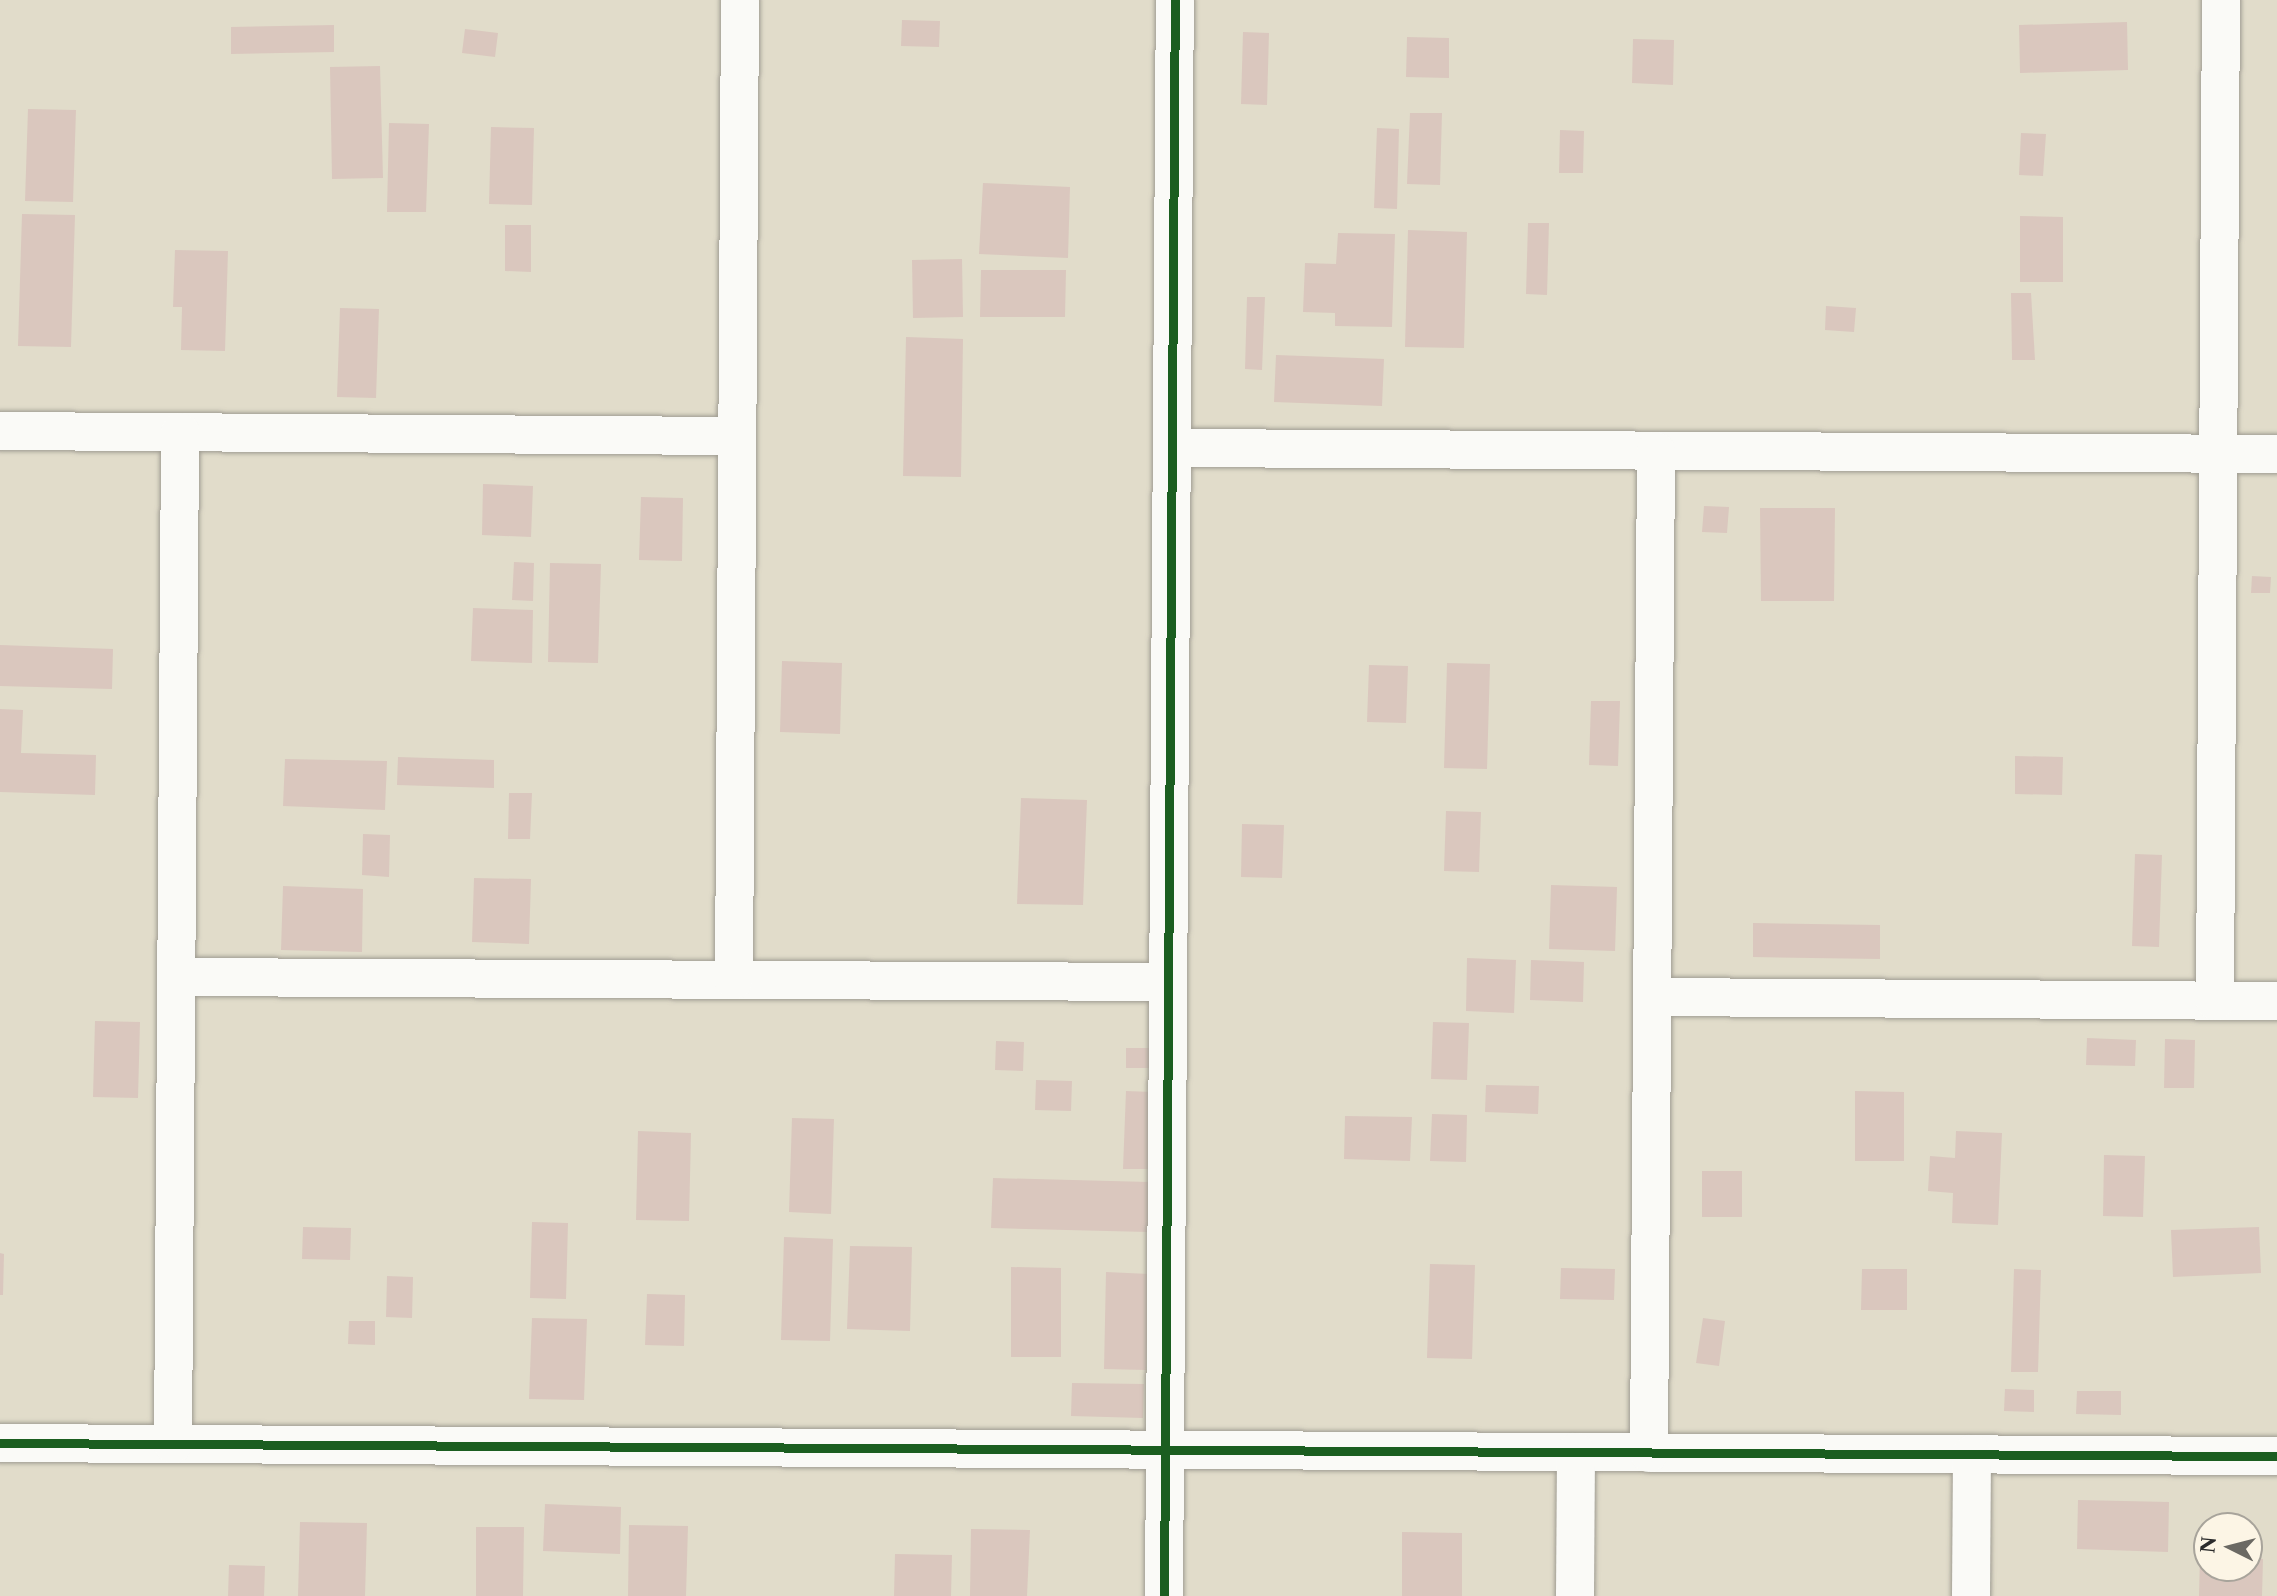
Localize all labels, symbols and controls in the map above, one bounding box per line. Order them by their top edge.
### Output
north arrow [2193,1512,2263,1582]
text: N [2196,1536,2221,1554]

